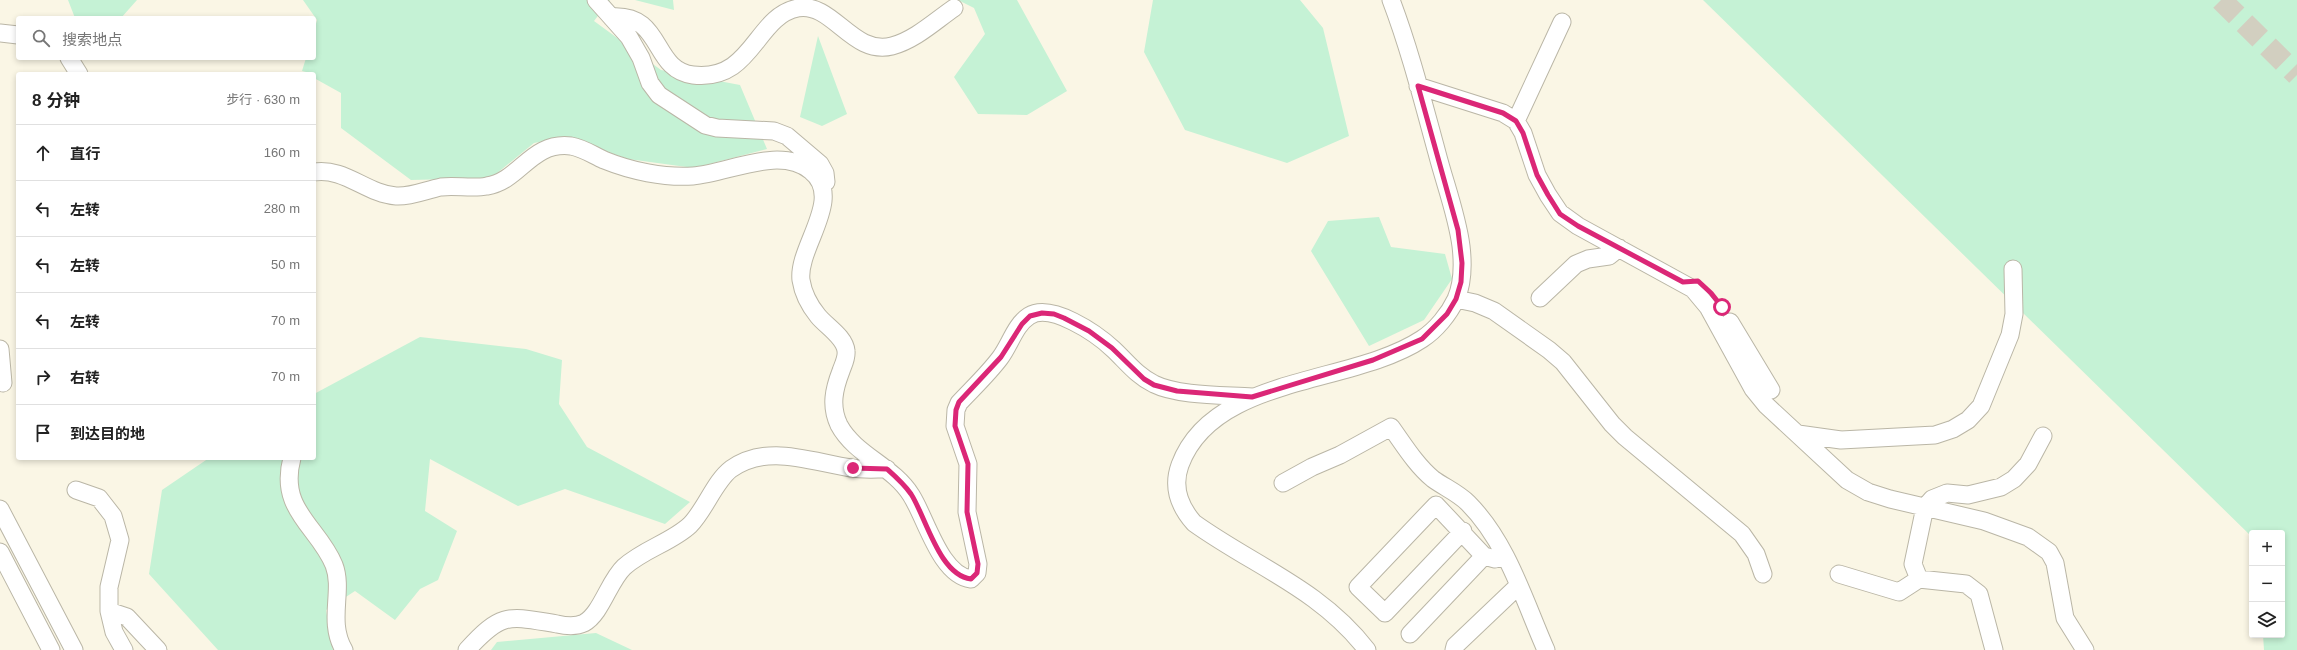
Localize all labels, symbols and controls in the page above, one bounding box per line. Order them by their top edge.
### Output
search box [16,16,316,60]
icon: search [30,27,52,49]
text: 搜索地点 [62,31,122,48]
text: 8 分钟 [32,91,80,110]
text: 步行 · 630 m [226,92,300,107]
icon: ahead [32,142,54,164]
text: 直行 [70,145,100,162]
text: 160 m [264,145,300,160]
icon: left [32,198,54,220]
text: 左转 [70,201,100,218]
text: 280 m [264,201,300,216]
icon: left [32,254,54,276]
text: 左转 [70,257,100,274]
text: 50 m [271,257,300,272]
route start [1713,298,1731,316]
icon: left [32,310,54,332]
text: 左转 [70,313,100,330]
text: 70 m [271,313,300,328]
icon: right [32,366,54,388]
text: 右转 [70,369,100,386]
text: 70 m [271,369,300,384]
icon: arrive [32,422,54,444]
text: 到达目的地 [70,425,145,442]
route end [844,459,862,477]
map controls [2249,530,2285,638]
button: + [2249,530,2285,566]
button: − [2249,566,2285,602]
button: layers [2249,602,2285,638]

